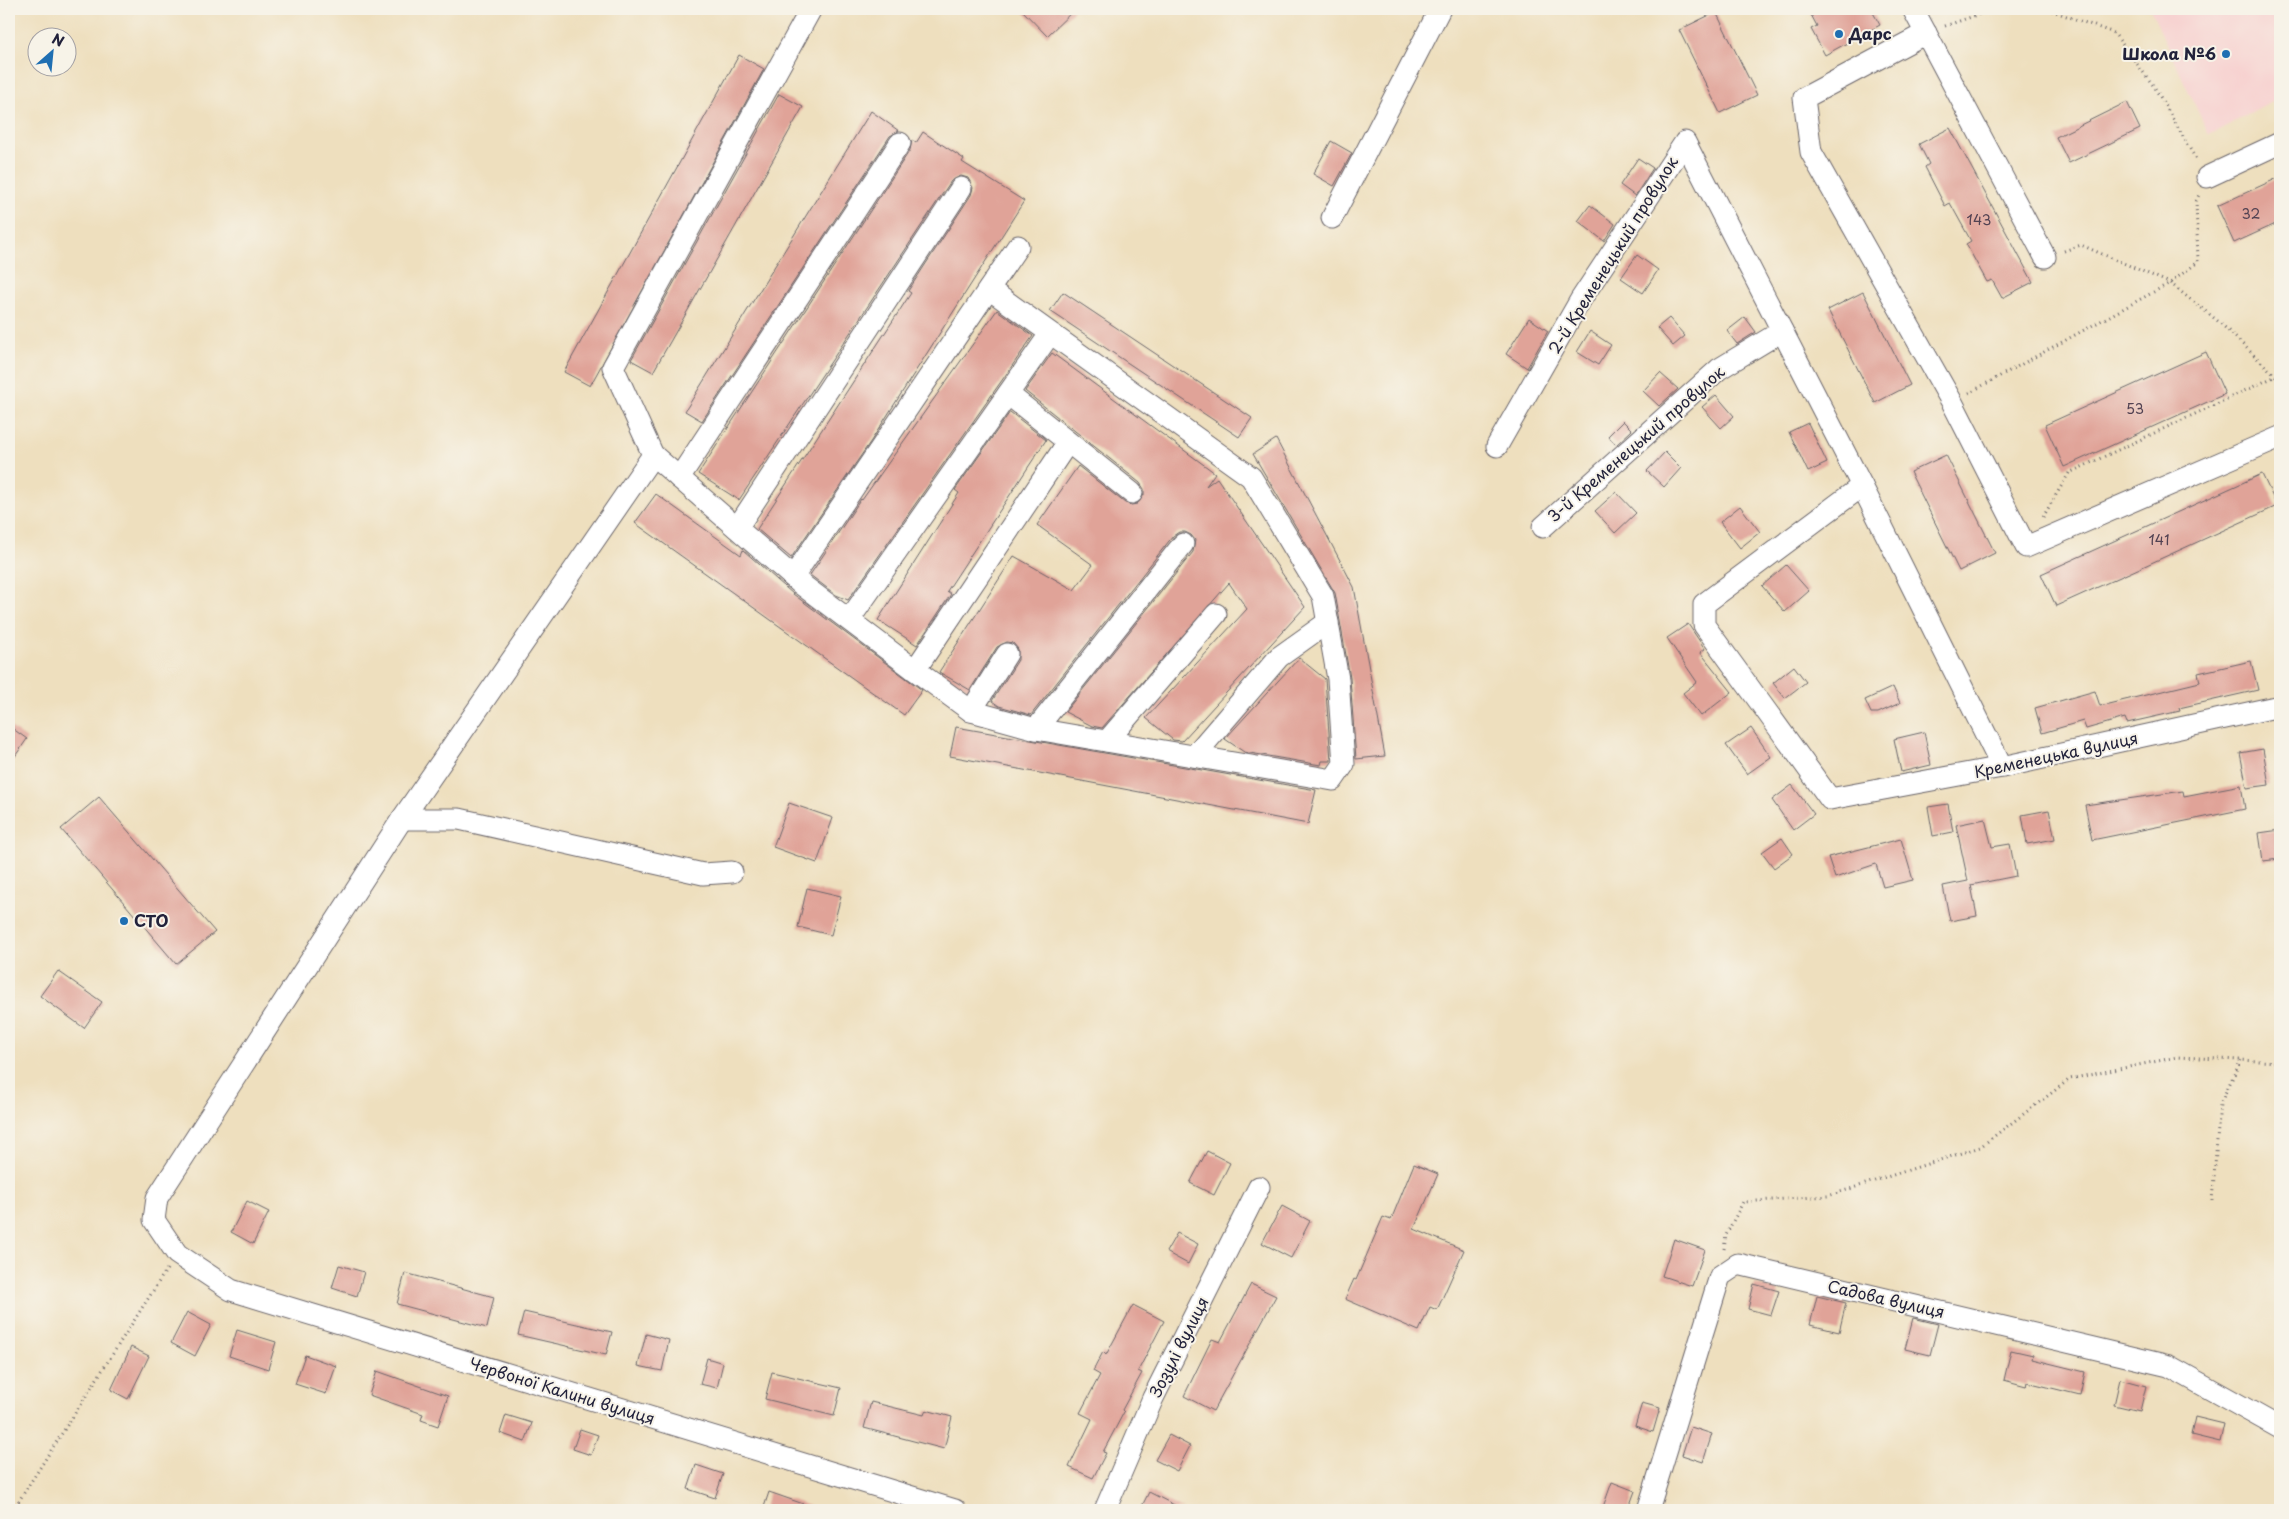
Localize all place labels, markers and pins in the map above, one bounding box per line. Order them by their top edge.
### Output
place label: Дарс [1848,21,1892,45]
marker: Дарс [1833,28,1845,40]
place label: Школа №6 [2122,41,2216,65]
marker: Школа №6 [2220,48,2232,60]
place label: СТО [134,908,168,932]
marker: СТО [118,915,130,927]

